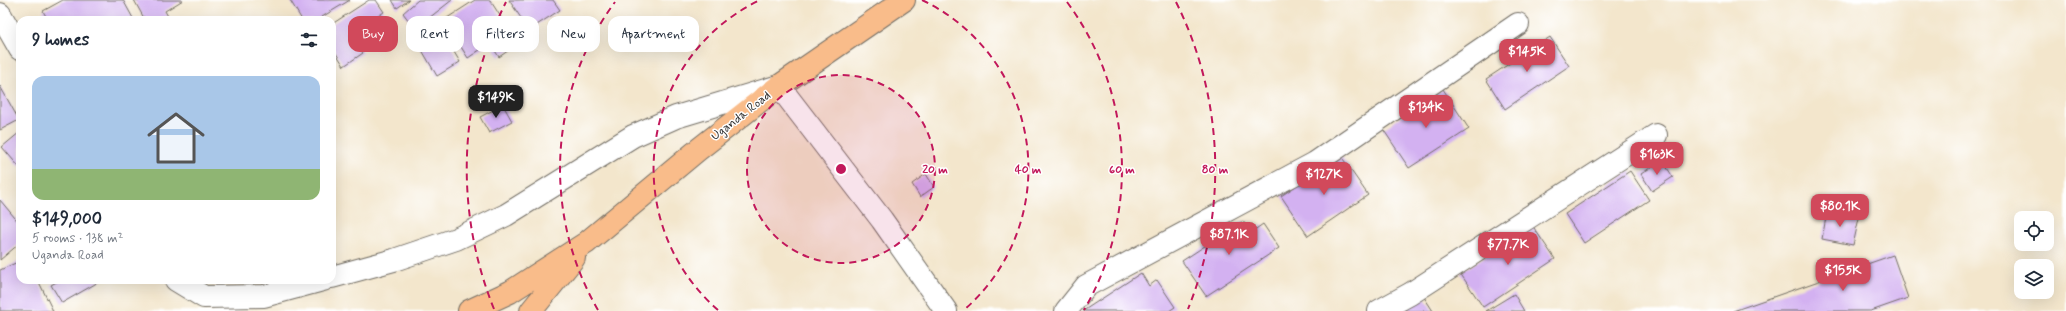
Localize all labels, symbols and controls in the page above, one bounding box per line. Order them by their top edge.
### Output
chip: Buy [348,16,398,52]
chip: Rent [406,16,464,52]
chip: Filters [472,16,539,52]
chip: New [547,16,600,52]
chip: Apartment [608,16,699,52]
text: 9 homes [32,29,89,51]
icon: filters [298,29,320,51]
pin: $145K [1499,39,1555,73]
text: $145K [1508,43,1546,60]
pin: $149K [468,85,524,119]
street label: Uganda Road [707,87,775,145]
text: $149K [477,89,515,106]
pin: $134K [1398,95,1454,129]
text: $134K [1408,99,1444,116]
icon: home [140,102,212,174]
pin: $163K [1629,142,1685,176]
text: $163K [1639,146,1675,163]
centre of rings [834,162,848,176]
text: 20 m [922,162,948,178]
text: 40 m [1015,162,1042,178]
text: 60 m [1109,162,1135,178]
text: 80 m [1202,162,1229,178]
pin: $127K [1296,162,1352,196]
text: $127K [1306,166,1342,183]
pin: $80.1K [1807,194,1873,228]
text: $80.1K [1820,198,1860,215]
text: $149,000 [32,208,102,230]
map controls [2014,211,2054,299]
button: locate [2014,211,2054,251]
pin: $87.1K [1196,222,1262,256]
text: $87.1K [1209,226,1249,243]
text: 5 rooms · 138 m² [32,230,123,247]
pin: $77.7K [1475,232,1541,266]
text: $77.7K [1487,236,1529,253]
text: Uganda Road [32,247,104,264]
pin: $155K [1815,258,1871,292]
button: layers [2014,259,2054,299]
text: $155K [1825,262,1861,279]

